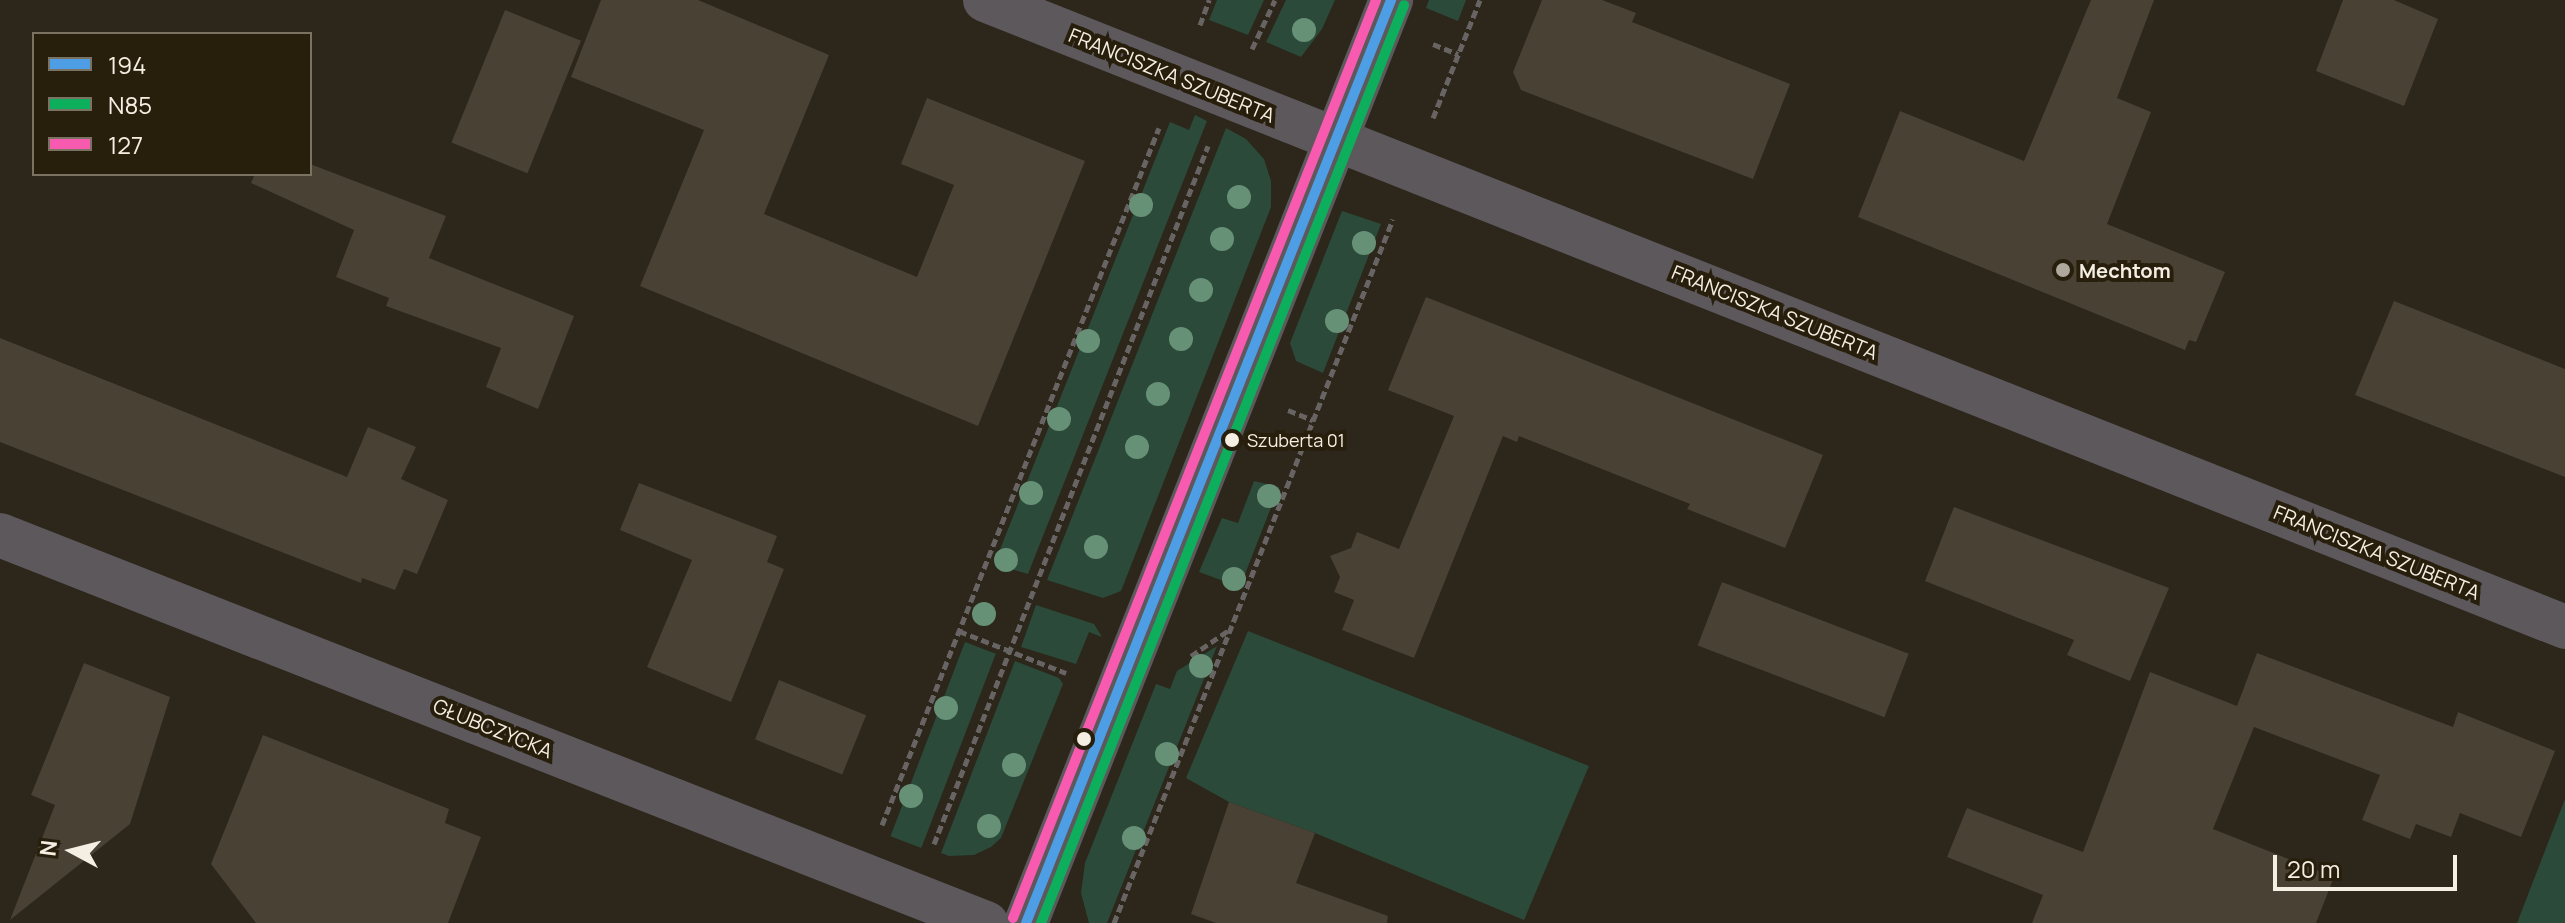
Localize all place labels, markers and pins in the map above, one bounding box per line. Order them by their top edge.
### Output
place label: Mechtom [2079,258,2171,282]
marker: Mechtom [2054,261,2072,279]
place label: Szuberta 01 [1247,429,1345,451]
marker: Szuberta 01 [1224,432,1240,448]
unlabelled marker [1076,731,1092,747]

